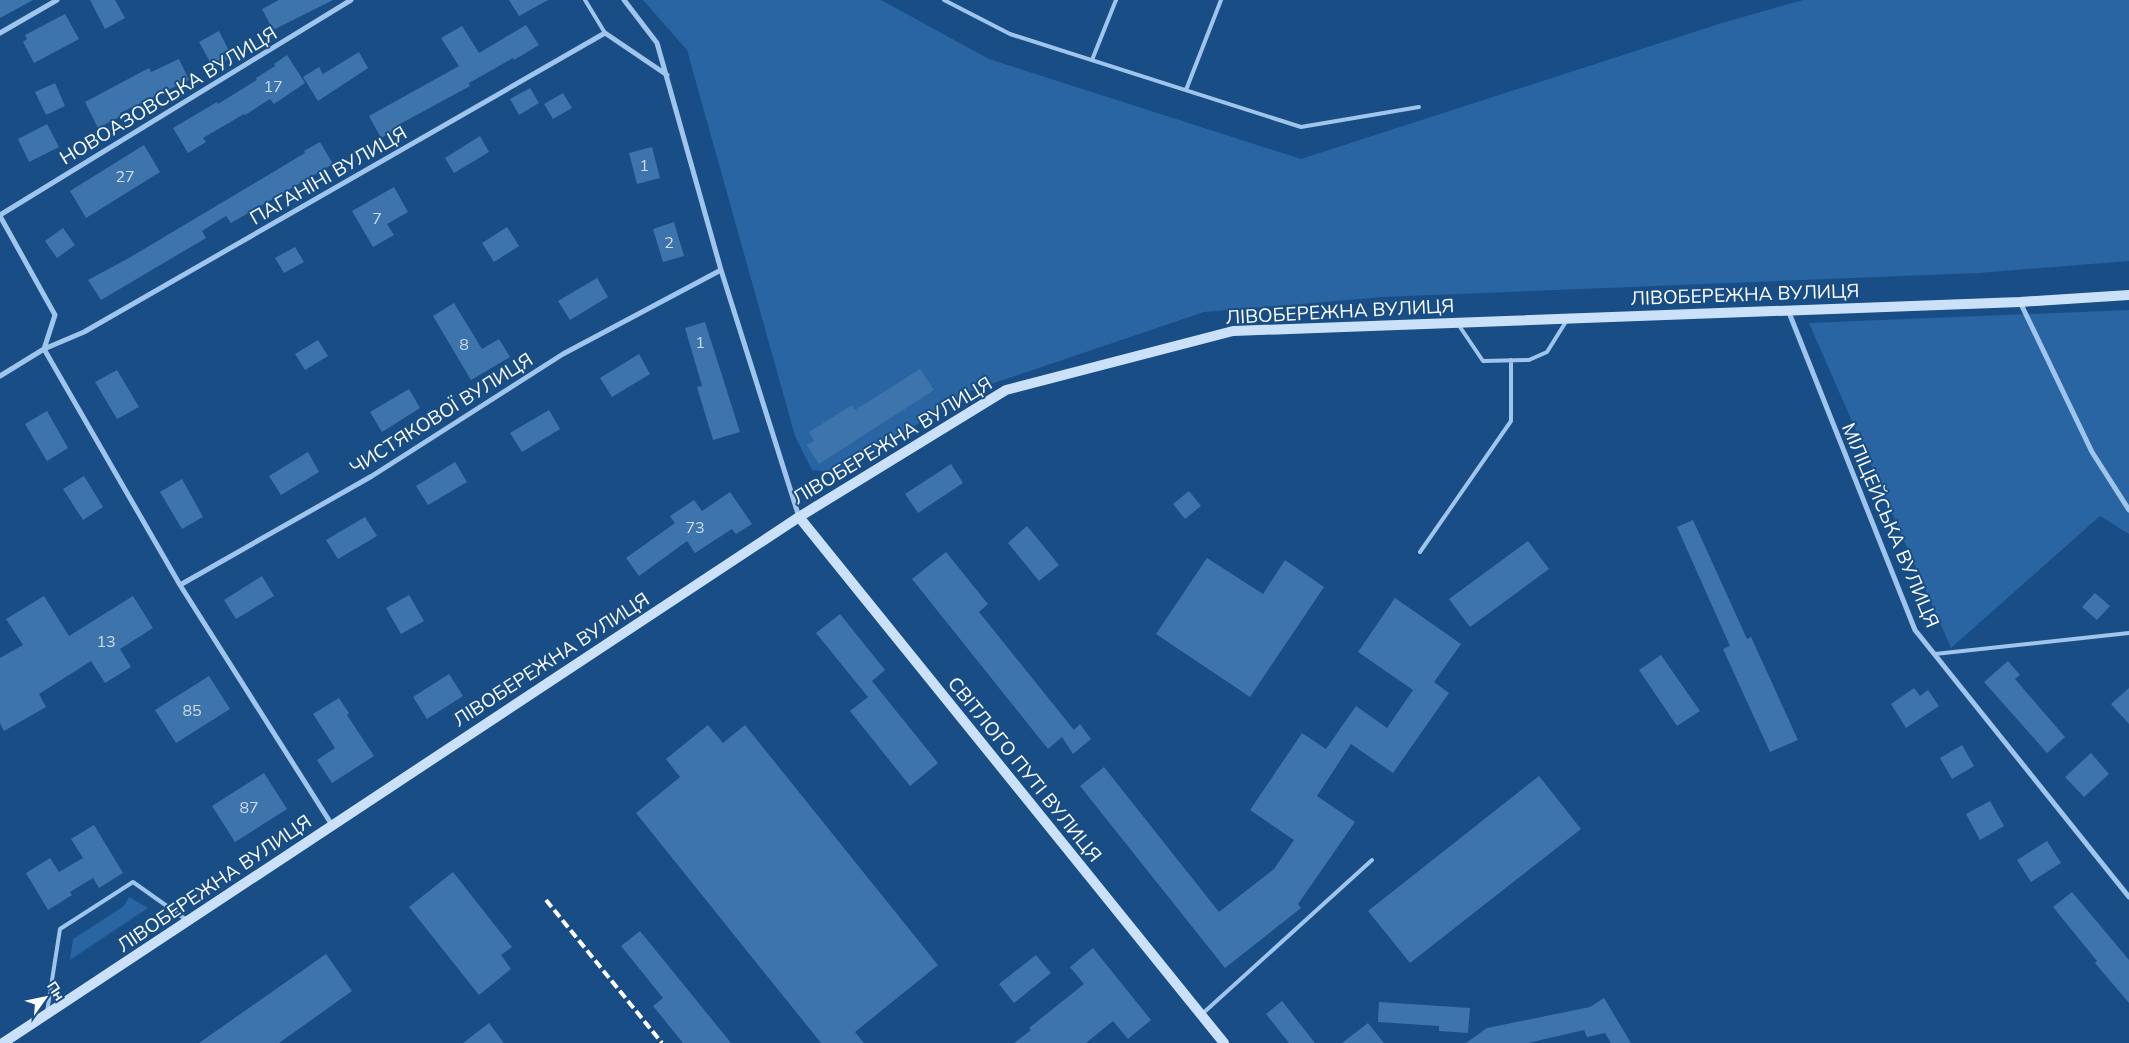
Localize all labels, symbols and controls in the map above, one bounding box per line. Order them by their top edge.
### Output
street label: НОВОАЗОВСЬКА ВУЛИЦЯ [55,20,281,170]
house number: 17 [263,76,283,96]
street label: ПАГАНІНІ ВУЛИЦЯ [245,120,411,230]
house number: 1 [639,155,649,175]
house number: 27 [115,166,135,186]
house number: 7 [372,208,382,228]
house number: 2 [664,232,674,252]
street label: ЛІВОБЕРЕЖНА ВУЛИЦЯ [1630,278,1860,310]
street label: ЛІВОБЕРЕЖНА ВУЛИЦЯ [1225,293,1455,329]
house number: 1 [695,332,705,352]
house number: 8 [459,334,469,354]
street label: ЧИСТЯКОВОЇ ВУЛИЦЯ [345,347,537,479]
street label: ЛІВОБЕРЕЖНА ВУЛИЦЯ [788,371,996,509]
street label: МІЛІЦЕЙСЬКА ВУЛИЦЯ [1837,419,1945,631]
house number: 73 [685,517,705,537]
street label: ЛІВОБЕРЕЖНА ВУЛИЦЯ [448,587,654,731]
house number: 13 [96,631,116,651]
street label: СВІТЛОГО ПУТІ ВУЛИЦЯ [943,672,1107,866]
house number: 85 [182,700,202,720]
house number: 87 [239,797,259,817]
street label: ЛІВОБЕРЕЖНА ВУЛИЦЯ [112,809,316,957]
north arrow [20,973,70,1023]
text: Пн [43,978,69,1004]

